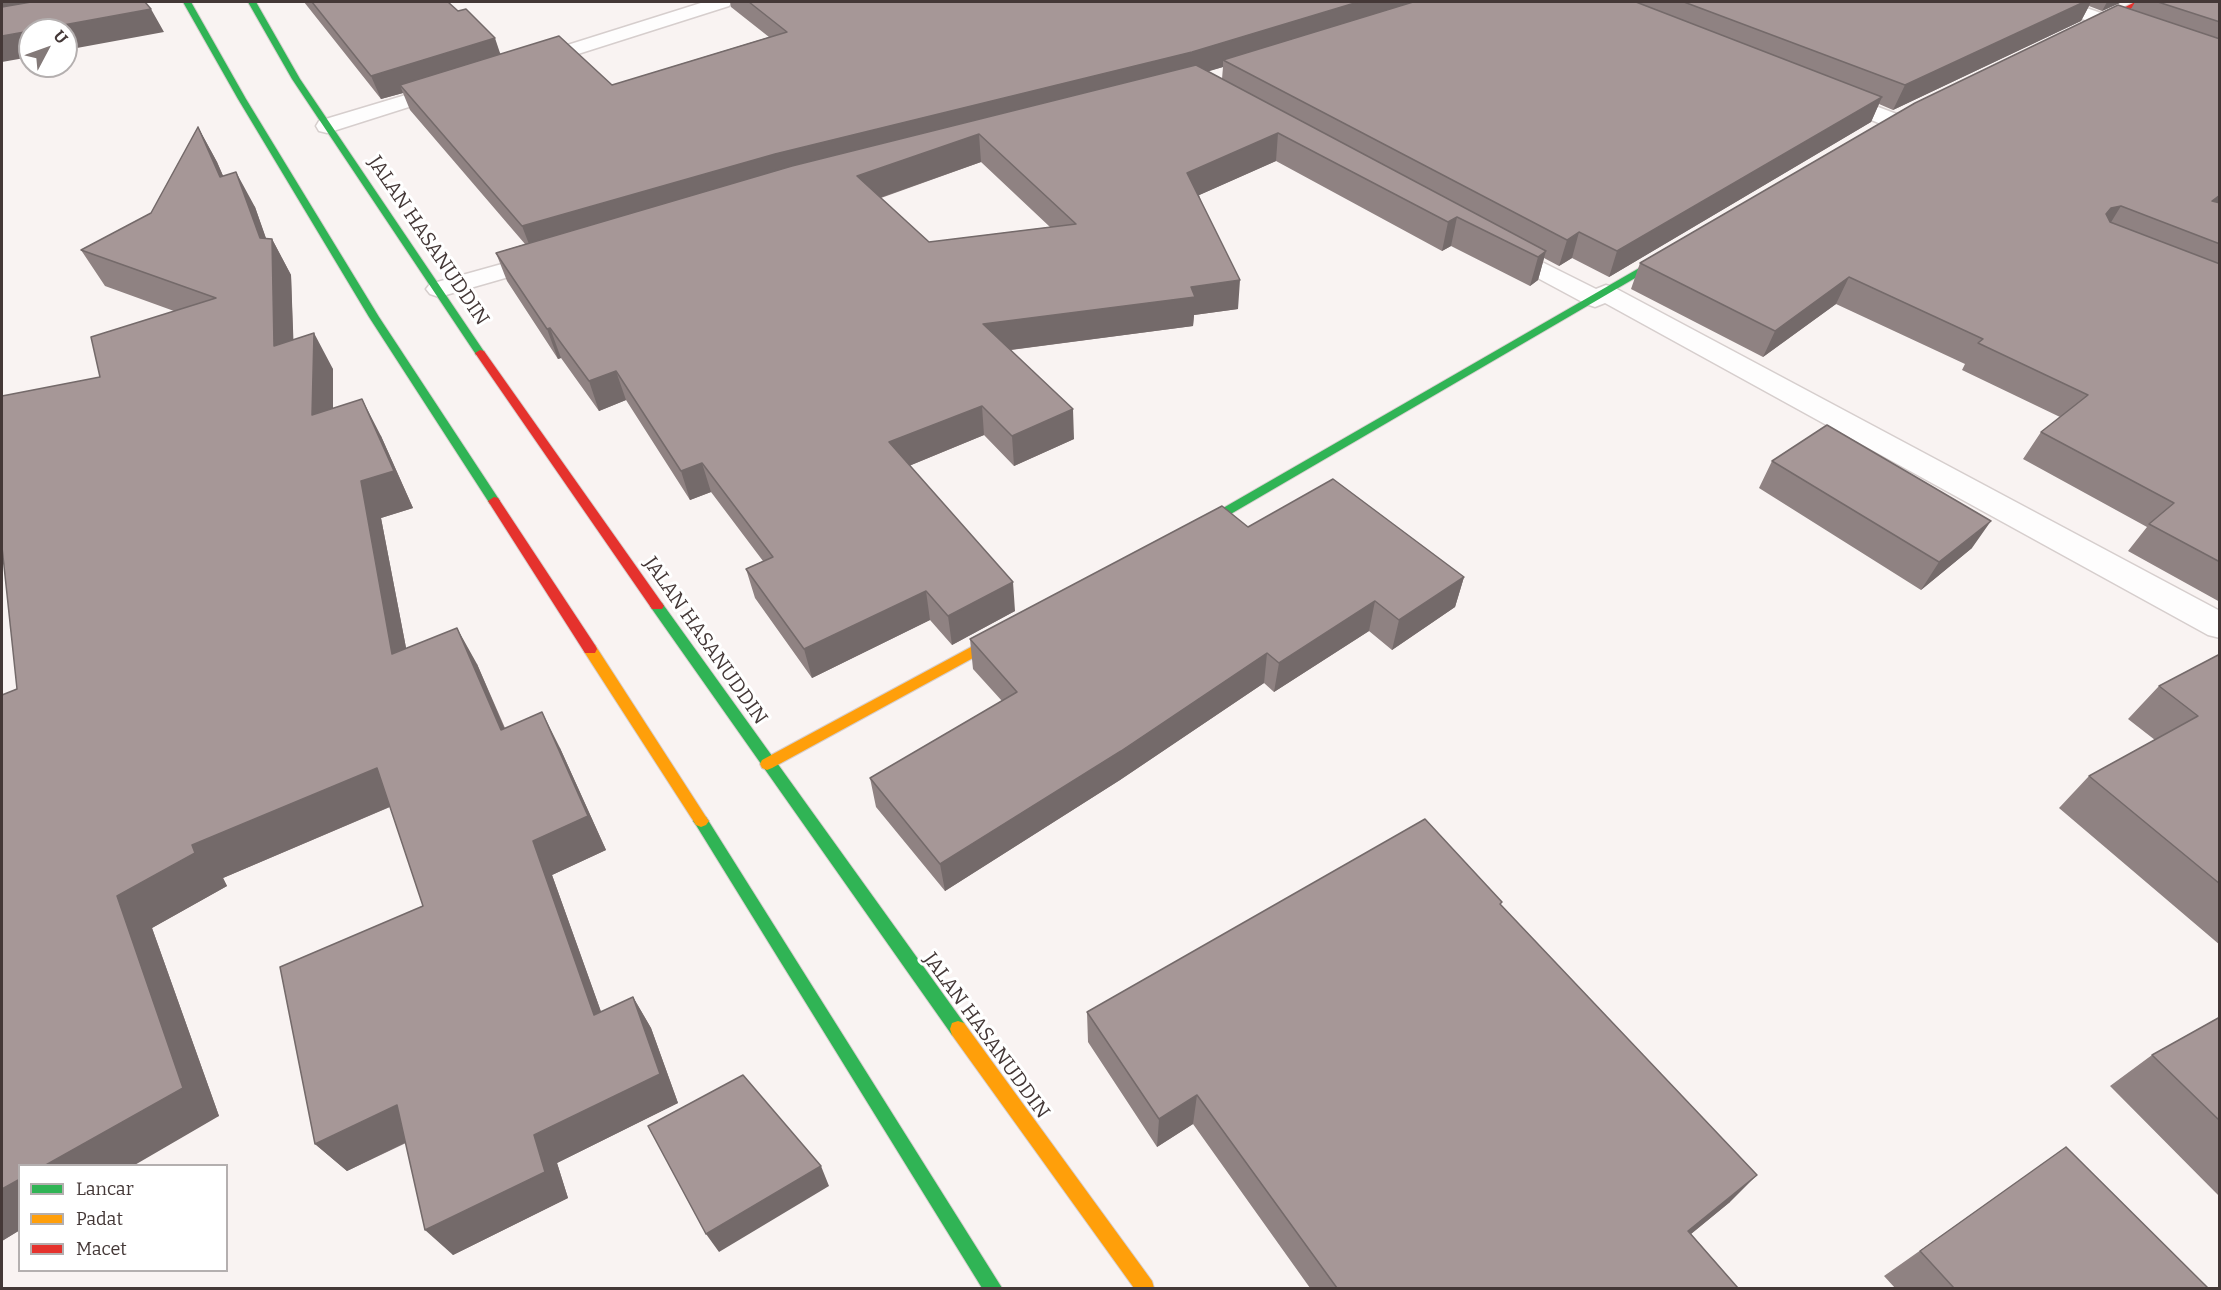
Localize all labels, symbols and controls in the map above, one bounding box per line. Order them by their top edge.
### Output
north arrow [18,18,78,78]
text: U [49,26,72,48]
street label: JALAN HASANUDDIN [362,152,494,330]
street label: JALAN HASANUDDIN [638,553,772,729]
street label: JALAN HASANUDDIN [918,948,1054,1124]
legend [18,1164,228,1272]
text: Lancar [76,1178,134,1200]
text: Padat [76,1208,123,1230]
text: Macet [76,1238,127,1260]

